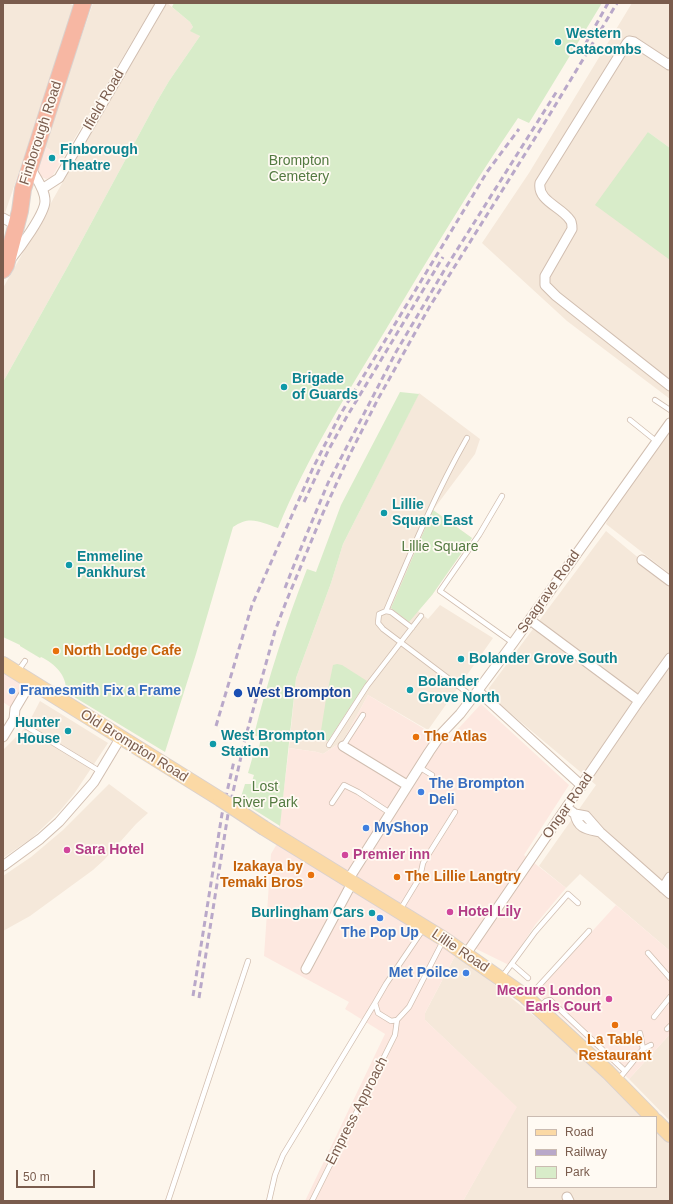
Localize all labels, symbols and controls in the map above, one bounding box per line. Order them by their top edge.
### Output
place label: Western Catacombs [566,26,641,58]
marker: Western Catacombs [553,37,563,47]
street label: Ifield Road [80,67,128,133]
street label: Finborough Road [16,79,66,187]
place label: Finborough Theatre [60,142,138,174]
marker: Finborough Theatre [47,153,57,163]
park label: Brompton Cemetery [269,153,329,186]
place label: Brigade of Guards [292,371,358,404]
marker: Brigade of Guards [279,382,289,392]
place label: Lillie Square East [392,497,473,530]
marker: Lillie Square East [379,508,389,518]
park label: Lillie Square [401,539,479,555]
street label: Seagrave Road [514,547,584,637]
place label: Emmeline Pankhurst [77,549,145,582]
marker: Emmeline Pankhurst [64,560,74,570]
place label: North Lodge Cafe [64,643,181,659]
marker: North Lodge Cafe [51,646,61,656]
place label: Bolander Grove South [469,651,618,667]
marker: Bolander Grove South [456,654,466,664]
place label: Bolander Grove North [418,674,500,706]
place label: Framesmith Fix a Frame [20,683,181,699]
place label: West Brompton [247,685,351,701]
marker: Bolander Grove North [405,685,415,695]
marker: Framesmith Fix a Frame [7,686,17,696]
marker: West Brompton [232,687,244,699]
street label: Old Brompton Road [77,706,191,786]
place label: Hunter House [15,715,60,748]
marker: Hunter House [63,726,73,736]
place label: West Brompton Station [221,728,325,760]
place label: The Atlas [424,729,487,745]
marker: The Atlas [411,732,421,742]
marker: West Brompton Station [208,739,218,749]
street label: Ongar Road [539,770,597,842]
place label: The Brompton Deli [429,776,525,808]
park label: Lost River Park [232,779,298,812]
marker: The Brompton Deli [416,787,426,797]
place label: MyShop [374,820,428,836]
marker: MyShop [361,823,371,833]
place label: Sara Hotel [75,842,144,858]
marker: Sara Hotel [62,845,72,855]
place label: Premier inn [353,847,430,863]
marker: Premier inn [340,850,350,860]
place label: Izakaya by Temaki Bros [220,859,303,892]
place label: The Lillie Langtry [405,869,521,885]
marker: Izakaya by Temaki Bros [306,870,316,880]
marker: The Lillie Langtry [392,872,402,882]
place label: Hotel Lily [458,904,521,920]
place label: Burlingham Cars [251,905,364,921]
marker: Hotel Lily [445,907,455,917]
marker: Burlingham Cars [367,908,377,918]
marker: The Pop Up [375,913,385,923]
place label: The Pop Up [341,925,419,941]
street label: Lillie Road [428,926,492,976]
place label: Met Poilce [389,965,458,981]
marker: Met Poilce [461,968,471,978]
place label: Mecure London Earls Court [497,983,601,1016]
marker: Mecure London Earls Court [604,994,614,1004]
marker: La Table Restaurant [610,1020,620,1030]
place label: La Table Restaurant [578,1032,652,1064]
street label: Empress Approach [322,1054,392,1168]
legend [527,1116,657,1188]
text: Road [565,1125,594,1139]
text: Railway [565,1145,607,1159]
scale bar [18,1162,97,1188]
text: Park [565,1165,590,1179]
text: 50 m [23,1170,50,1184]

